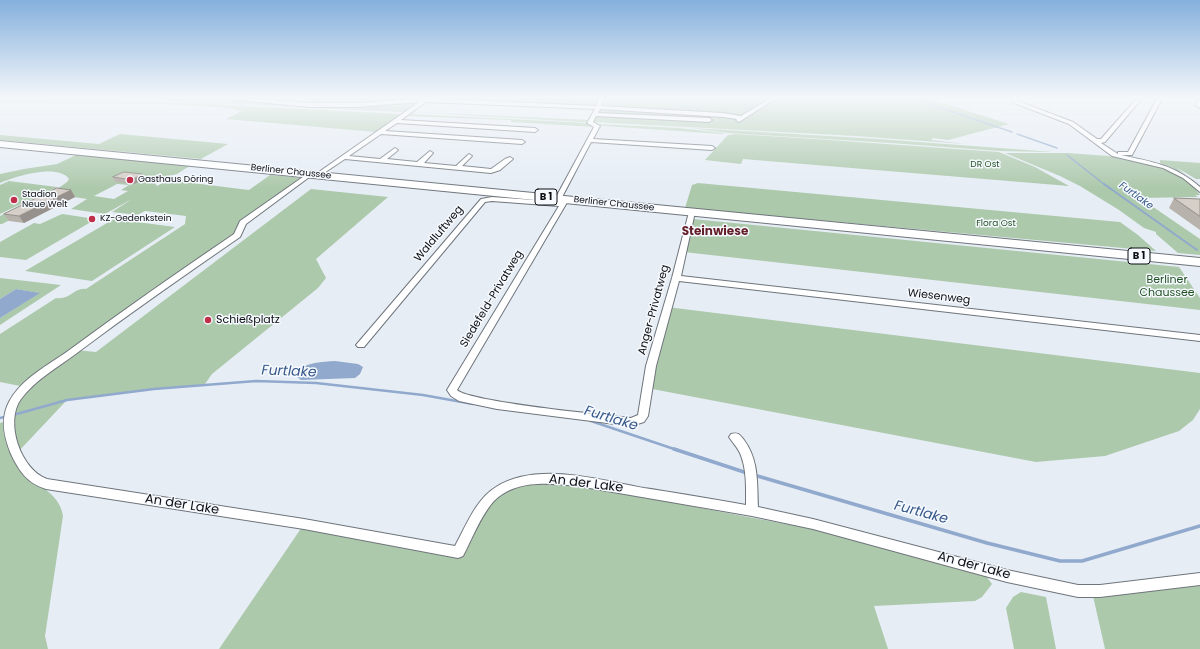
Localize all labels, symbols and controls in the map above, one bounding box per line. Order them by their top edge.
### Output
park label: DR Ost [970,160,1000,170]
street label: Berliner Chaussee [250,162,332,182]
marker: Gasthaus Döring [125,175,135,185]
place label: Gasthaus Döring [138,175,213,185]
water label: Furtlake [1117,180,1155,212]
road number: B 1 [535,189,557,205]
place label: Stadion Neue Welt [22,190,68,211]
street label: Berliner Chaussee [573,194,655,214]
marker: Stadion Neue Welt [9,195,19,205]
street label: Waldluftweg [412,203,466,265]
marker: KZ-Gedenkstein [87,214,97,224]
place label: KZ-Gedenkstein [100,214,171,224]
park label: Flora Ost [976,219,1016,229]
district label: Steinwiese [682,225,748,239]
street label: Siedefeld-Privatweg [458,248,526,350]
road number: B 1 [1128,248,1150,264]
street label: Anger-Privatweg [636,263,672,357]
park label: Berliner Chaussee [1139,273,1195,299]
street label: Wiesenweg [907,287,971,307]
place label: Schießplatz [216,313,280,327]
marker: Schießplatz [203,315,213,325]
water label: Furtlake [261,363,317,381]
water label: Furtlake [582,403,640,435]
street label: An der Lake [548,472,624,496]
street label: An der Lake [144,491,220,519]
water label: Furtlake [892,498,950,528]
street label: An der Lake [936,549,1012,583]

